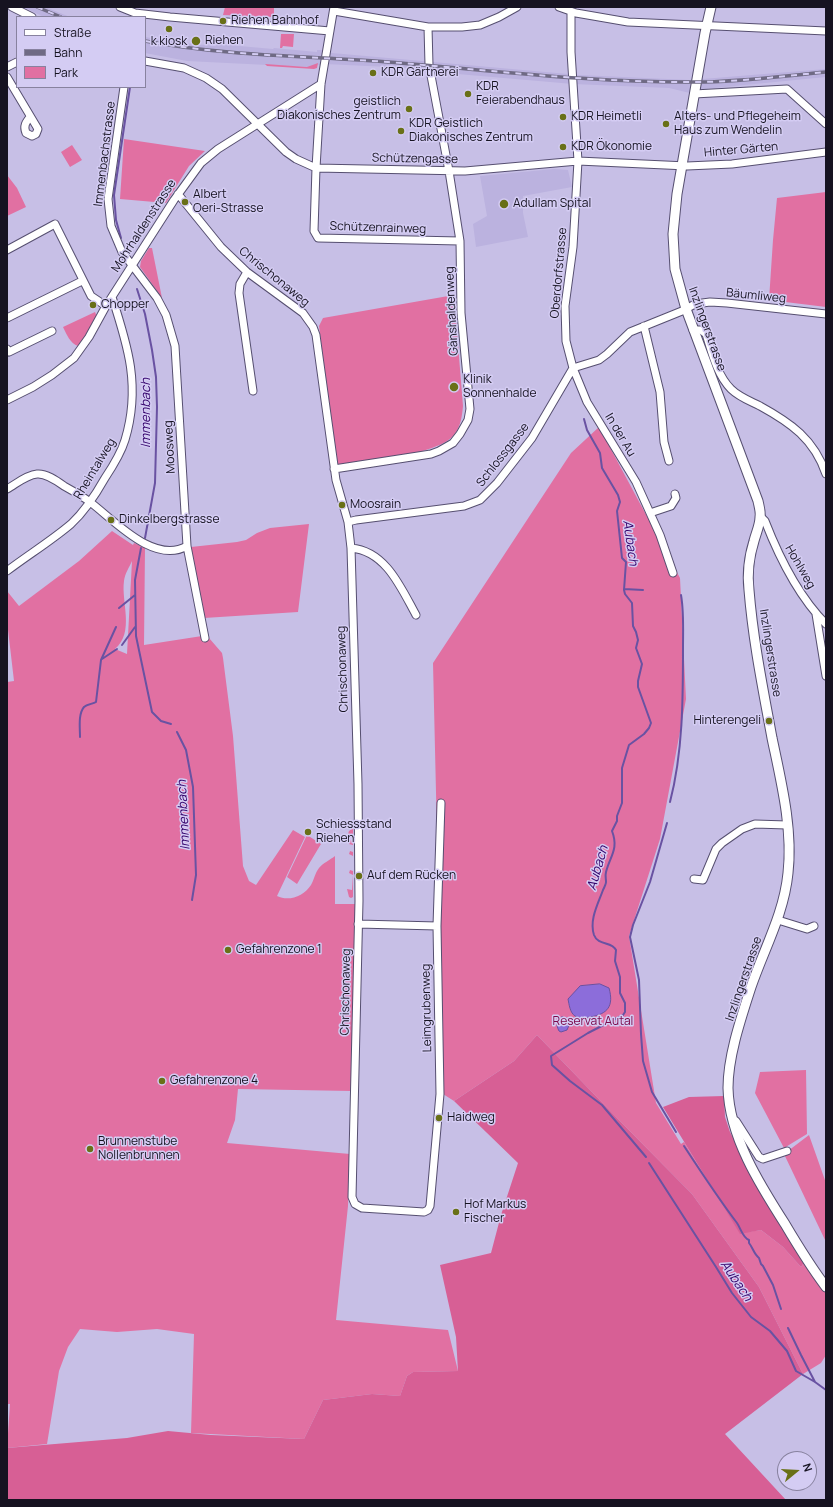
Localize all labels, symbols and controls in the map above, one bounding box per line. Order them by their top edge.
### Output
place label: Riehen Bahnhof [231,14,319,28]
legend [16,16,146,88]
marker: Riehen Bahnhof [218,16,228,26]
text: Straße [54,24,91,41]
marker: k kiosk [164,24,174,34]
place label: Riehen [205,34,243,48]
place label: k kiosk [151,35,187,49]
marker: Riehen [190,35,202,47]
text: Bahn [54,44,82,61]
text: Park [54,64,78,81]
place label: KDR Gärtnerei [381,66,459,80]
marker: KDR Gärtnerei [368,68,378,78]
place label: KDR Feierabendhaus [476,80,565,108]
marker: KDR Feierabendhaus [463,89,473,99]
place label: geistlich Diakonisches Zentrum [277,95,401,123]
street label: Immenbachstrasse [91,100,119,208]
marker: geistlich Diakonisches Zentrum [404,104,414,114]
place label: KDR Heimetli [571,110,642,124]
place label: Alters- und Pflegeheim Haus zum Wendelin [674,110,801,138]
marker: KDR Heimetli [558,112,568,122]
place label: KDR Geistlich Diakonisches Zentrum [409,117,533,145]
marker: Alters- und Pflegeheim Haus zum Wendelin [661,119,671,129]
marker: KDR Geistlich Diakonisches Zentrum [396,126,406,136]
place label: KDR Ökonomie [571,140,652,154]
street label: Hinter Gärten [703,140,779,160]
marker: KDR Ökonomie [558,142,568,152]
street label: Schützengasse [372,151,458,167]
street label: Mohrhaldenstrasse [109,177,179,275]
place label: Albert Oeri-Strasse [193,188,263,216]
marker: Albert Oeri-Strasse [180,197,190,207]
place label: Adullam Spital [513,197,591,211]
marker: Adullam Spital [498,198,510,210]
street label: Schützenrainweg [329,219,427,237]
street label: Oberdorfstrasse [548,227,570,319]
street label: Chrischonaweg [236,244,312,310]
street label: Gänshaldenweg [442,266,462,356]
street label: Inzlingerstrasse [685,285,729,373]
street label: Bäumliweg [725,286,787,306]
place label: Chopper [101,298,149,312]
marker: Chopper [88,300,98,310]
place label: Klinik Sonnenhalde [463,373,536,401]
water label: Immenbach [138,378,154,448]
marker: Klinik Sonnenhalde [448,381,460,393]
street label: In der Au [601,411,639,459]
street label: Moosweg [161,420,179,474]
street label: Schlossgasse [474,420,532,490]
street label: Rheintalweg [71,436,119,502]
place label: Moosrain [350,498,401,512]
marker: Moosrain [337,500,347,510]
place label: Dinkelbergstrasse [119,513,219,527]
marker: Dinkelbergstrasse [106,515,116,525]
water label: Aubach [619,519,641,567]
street label: Hohlweg [782,542,818,592]
street label: Inzlingerstrasse [756,608,784,698]
street label: Chrischonaweg [334,625,352,713]
place label: Hinterengeli [693,714,761,728]
marker: Hinterengeli [764,716,774,726]
water label: Immenbach [174,780,194,850]
place label: Schiessstand Riehen [316,818,392,846]
marker: Schiessstand Riehen [303,827,313,837]
water label: Aubach [584,844,612,892]
place label: Auf dem Rücken [367,869,456,883]
marker: Auf dem Rücken [354,871,364,881]
street label: Inzlingerstrasse [723,935,765,1023]
place label: Gefahrenzone 1 [236,943,322,957]
marker: Gefahrenzone 1 [223,945,233,955]
street label: Chrischonaweg [338,949,354,1035]
street label: Leimgrubenweg [419,963,435,1053]
park label: Reservat Autal [553,1015,633,1029]
place label: Gefahrenzone 4 [170,1074,258,1088]
marker: Gefahrenzone 4 [157,1076,167,1086]
place label: Haidweg [447,1111,495,1125]
marker: Haidweg [434,1113,444,1123]
place label: Brunnenstube Nollenbrunnen [98,1135,180,1163]
marker: Brunnenstube Nollenbrunnen [85,1144,95,1154]
place label: Hof Markus Fischer [464,1198,526,1226]
marker: Hof Markus Fischer [451,1207,461,1217]
water label: Aubach [717,1258,755,1304]
north arrow [777,1451,817,1491]
text: N [800,1461,816,1474]

